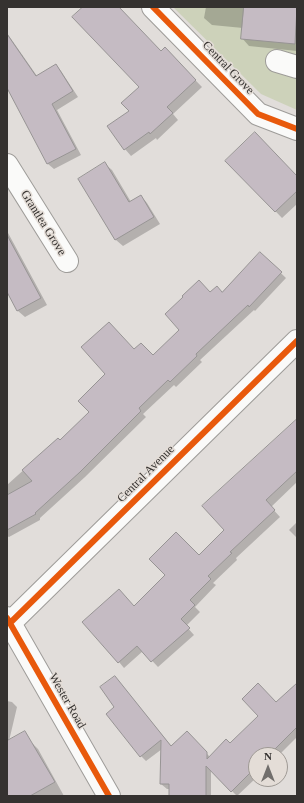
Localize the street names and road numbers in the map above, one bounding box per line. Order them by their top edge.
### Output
street label: Central Grove [199,38,257,98]
street label: Grantlea Grove [17,188,69,258]
street label: Central Avenue [114,442,178,506]
street label: Wester Road [45,671,89,731]

